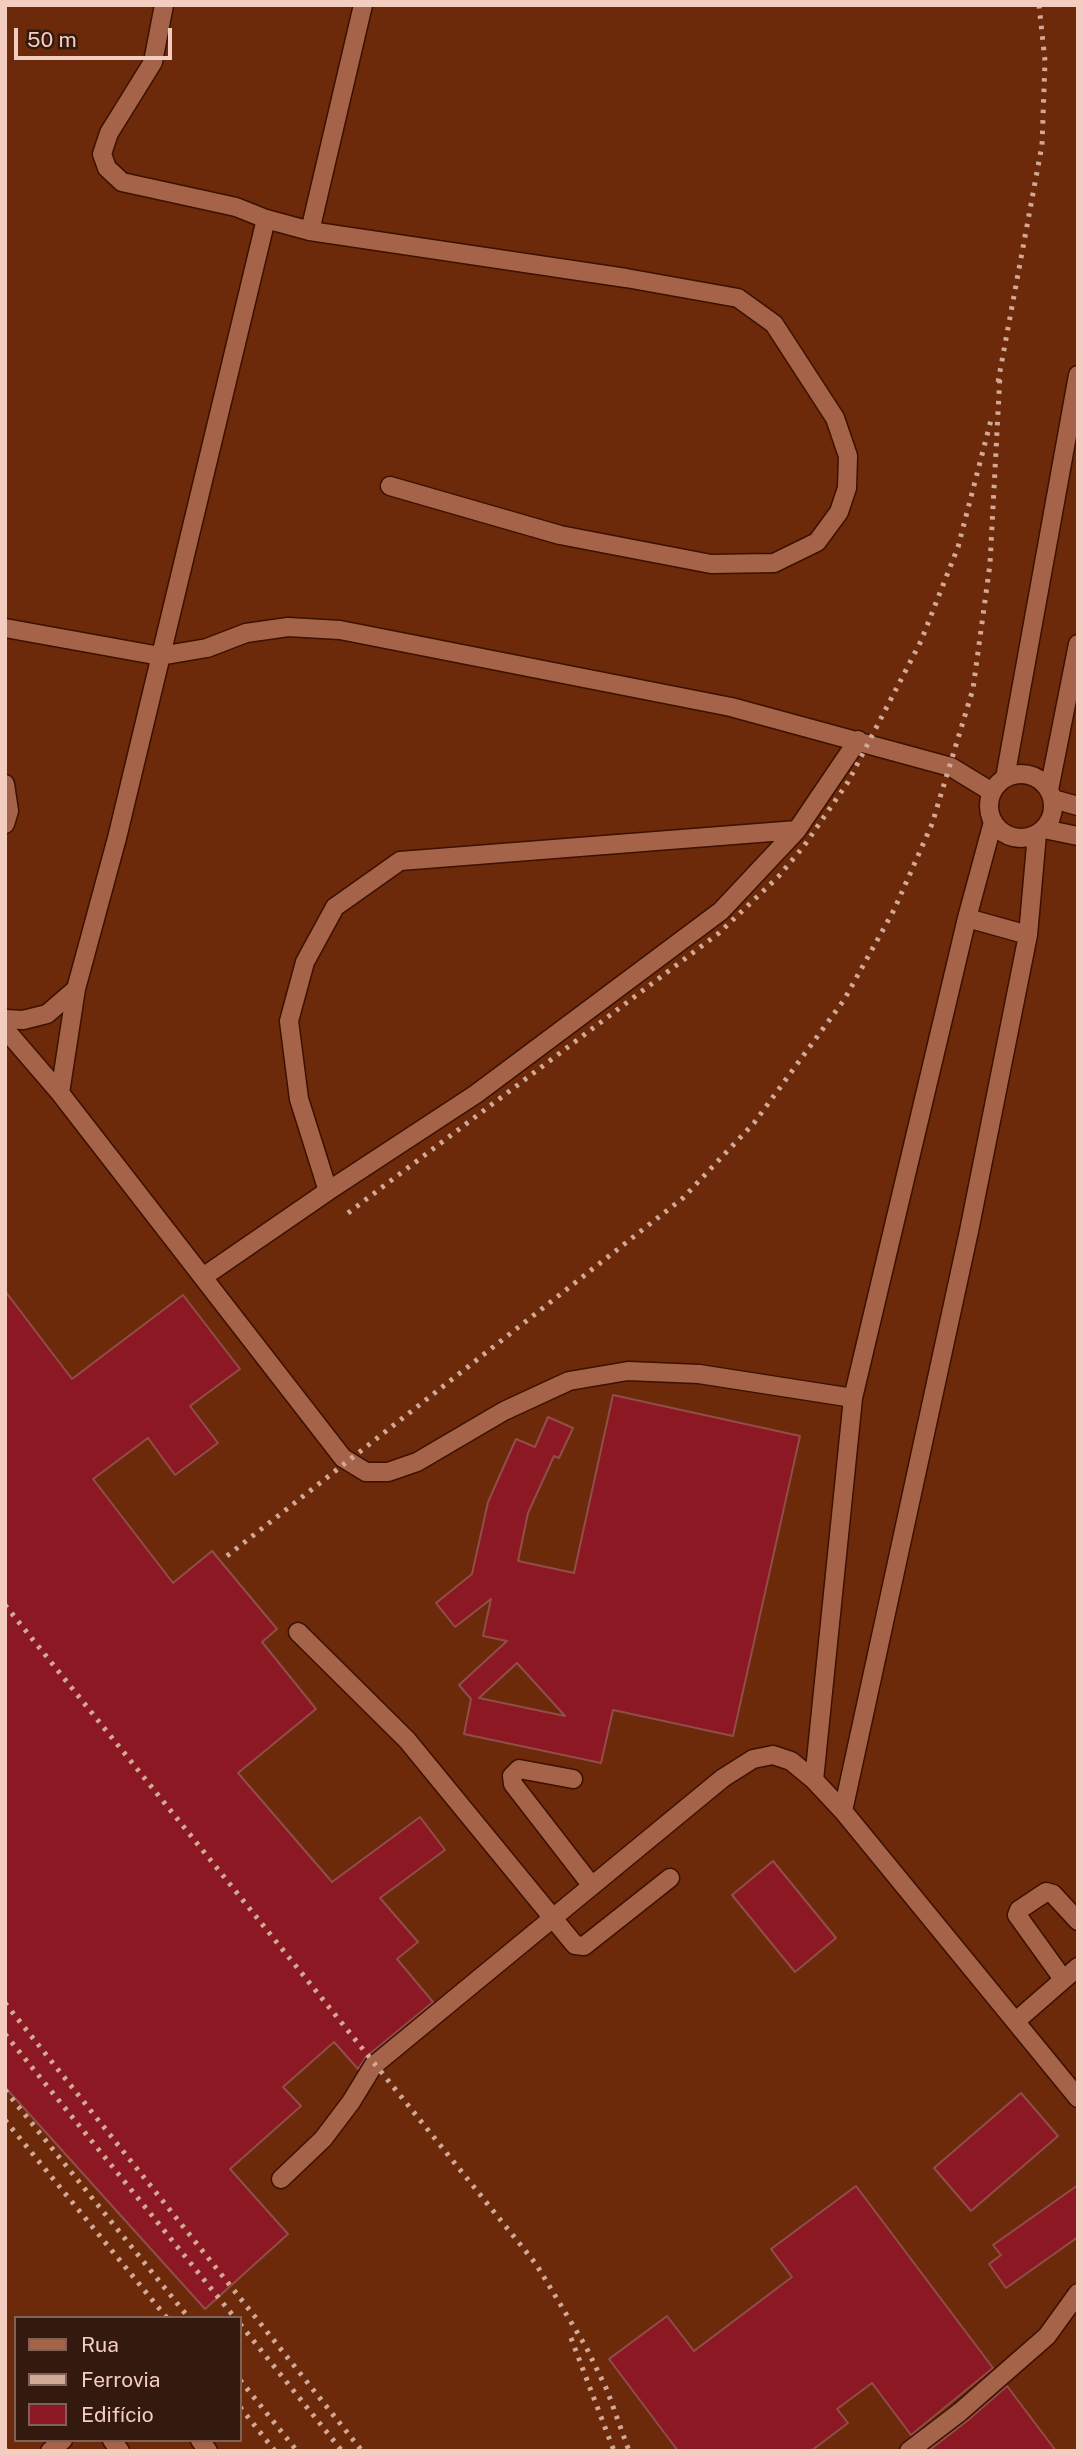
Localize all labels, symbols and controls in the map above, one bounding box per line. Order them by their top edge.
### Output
scale bar [18,14,175,58]
text: 50 m [27,27,77,52]
legend [14,2316,242,2442]
text: Rua [81,2332,119,2357]
text: Ferrovia [81,2367,160,2392]
text: Edifício [81,2402,154,2427]

